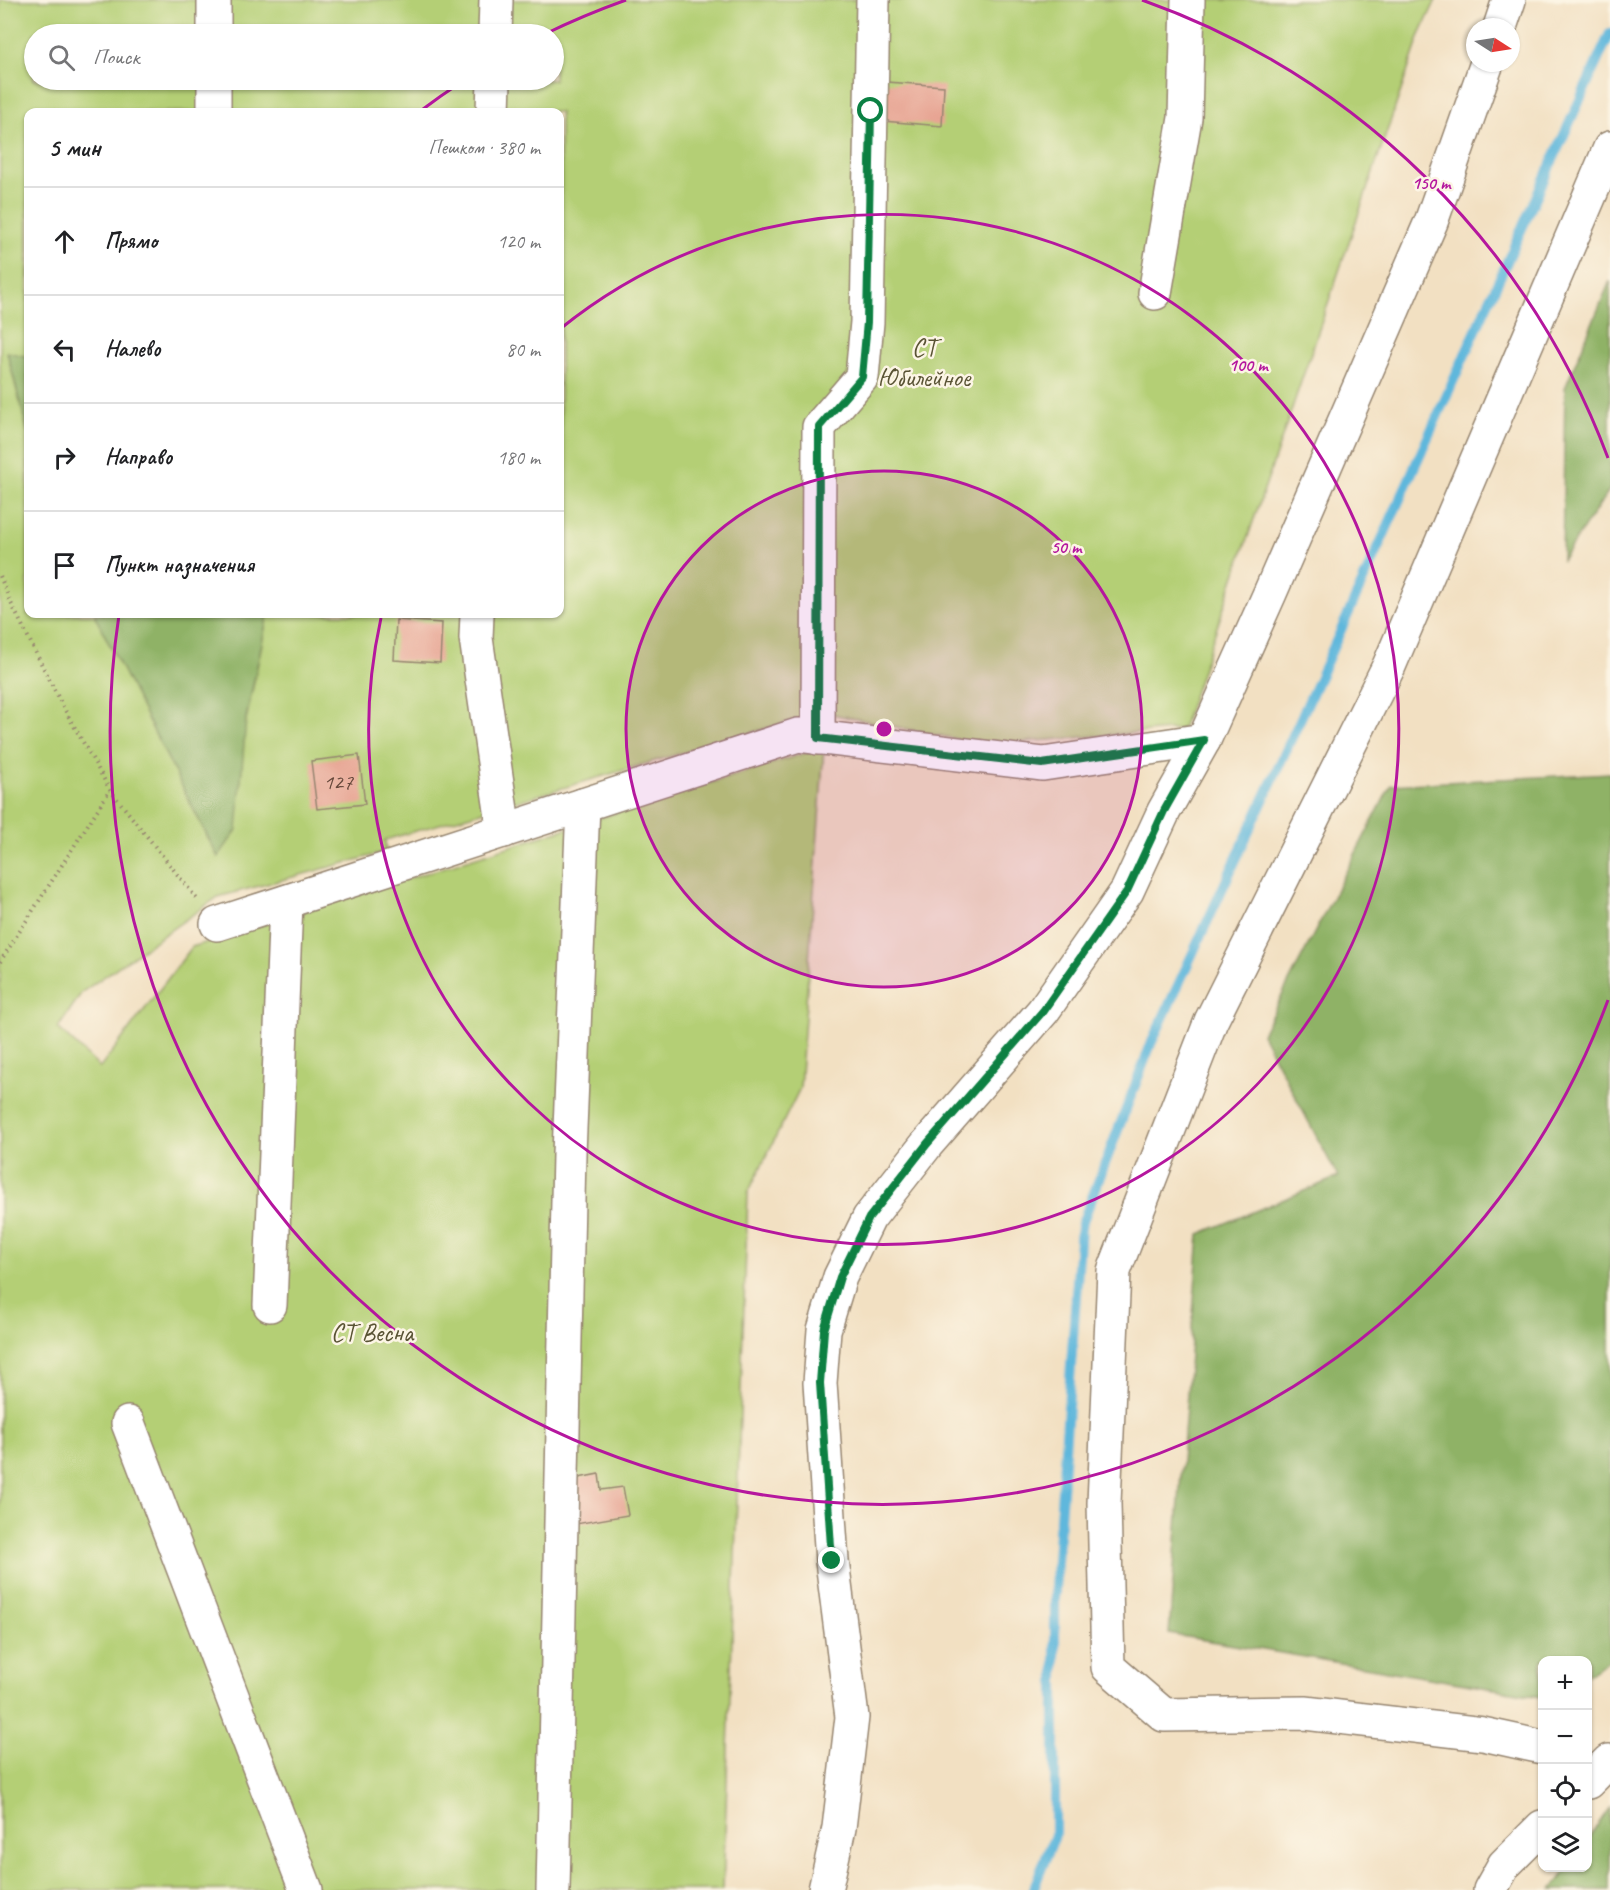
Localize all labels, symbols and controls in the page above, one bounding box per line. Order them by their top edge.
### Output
north arrow [1466,18,1520,72]
search box [24,24,564,90]
icon: search [45,41,78,74]
text: Поиск [93,43,139,71]
route start [857,97,883,123]
text: 5 мин [48,131,100,164]
text: Пешком · 380 m [428,135,540,160]
text: 150 m [1412,172,1452,194]
icon: ahead [48,225,81,258]
text: Прямо [105,227,157,255]
text: 120 m [497,229,540,254]
park label: СТ Юбилейное [878,331,972,394]
icon: left [48,333,81,366]
text: Налево [105,335,161,363]
text: 80 m [506,337,540,362]
text: 100 m [1229,354,1269,376]
icon: right [48,441,81,474]
text: Направо [105,443,172,471]
text: 180 m [497,445,540,470]
text: 50 m [1051,536,1083,558]
icon: arrive [48,549,81,582]
text: Пункт назначения [105,551,254,579]
centre of rings [874,719,894,739]
house number: 127 [323,768,354,796]
park label: СТ Весна [331,1316,415,1349]
route end [818,1547,844,1573]
map controls [1538,1656,1592,1872]
button: + [1538,1656,1592,1710]
button: − [1538,1710,1592,1764]
button: locate [1538,1764,1592,1818]
button: layers [1538,1818,1592,1872]

